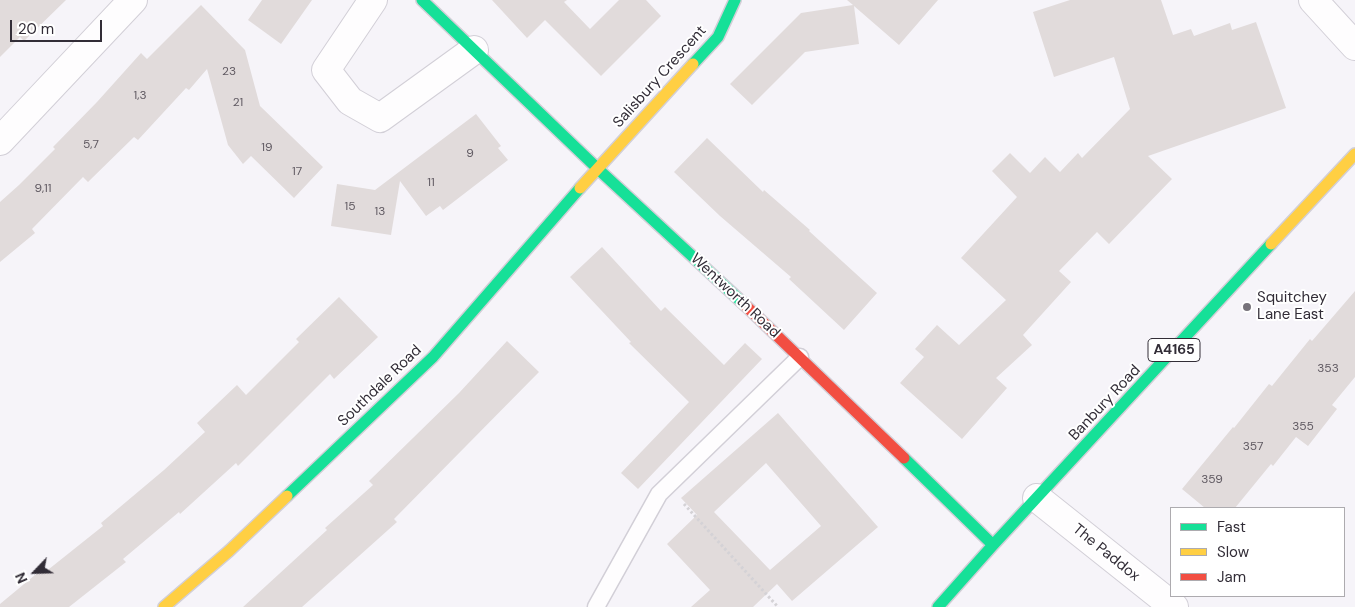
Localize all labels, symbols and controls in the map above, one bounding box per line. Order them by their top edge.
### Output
scale bar [12,10,105,42]
text: 20 m [18,19,54,39]
street label: Salisbury Crescent [610,22,710,132]
house number: 23 [222,65,236,79]
house number: 1,3 [133,89,147,103]
house number: 21 [233,96,243,110]
house number: 5,7 [83,138,99,152]
house number: 19 [261,141,273,155]
house number: 9 [466,147,474,161]
house number: 17 [292,165,302,179]
house number: 11 [427,176,435,190]
house number: 9,11 [34,182,52,196]
house number: 15 [344,200,356,214]
house number: 13 [375,205,385,219]
street label: Wentworth Road [687,250,783,342]
place label: Squitchey Lane East [1257,289,1327,324]
marker: Squitchey Lane East [1241,301,1253,313]
road number: A4165 [1148,338,1200,362]
street label: Southdale Road [335,342,425,430]
street label: Banbury Road [1065,362,1145,444]
house number: 353 [1317,362,1339,376]
house number: 355 [1292,420,1314,434]
house number: 357 [1243,440,1263,454]
house number: 359 [1201,473,1223,487]
legend [1170,507,1345,597]
text: Fast [1217,517,1246,537]
street label: The Paddox [1069,521,1143,585]
text: Slow [1217,542,1249,562]
north arrow [10,547,60,597]
text: Jam [1217,567,1246,587]
text: N [11,570,32,586]

